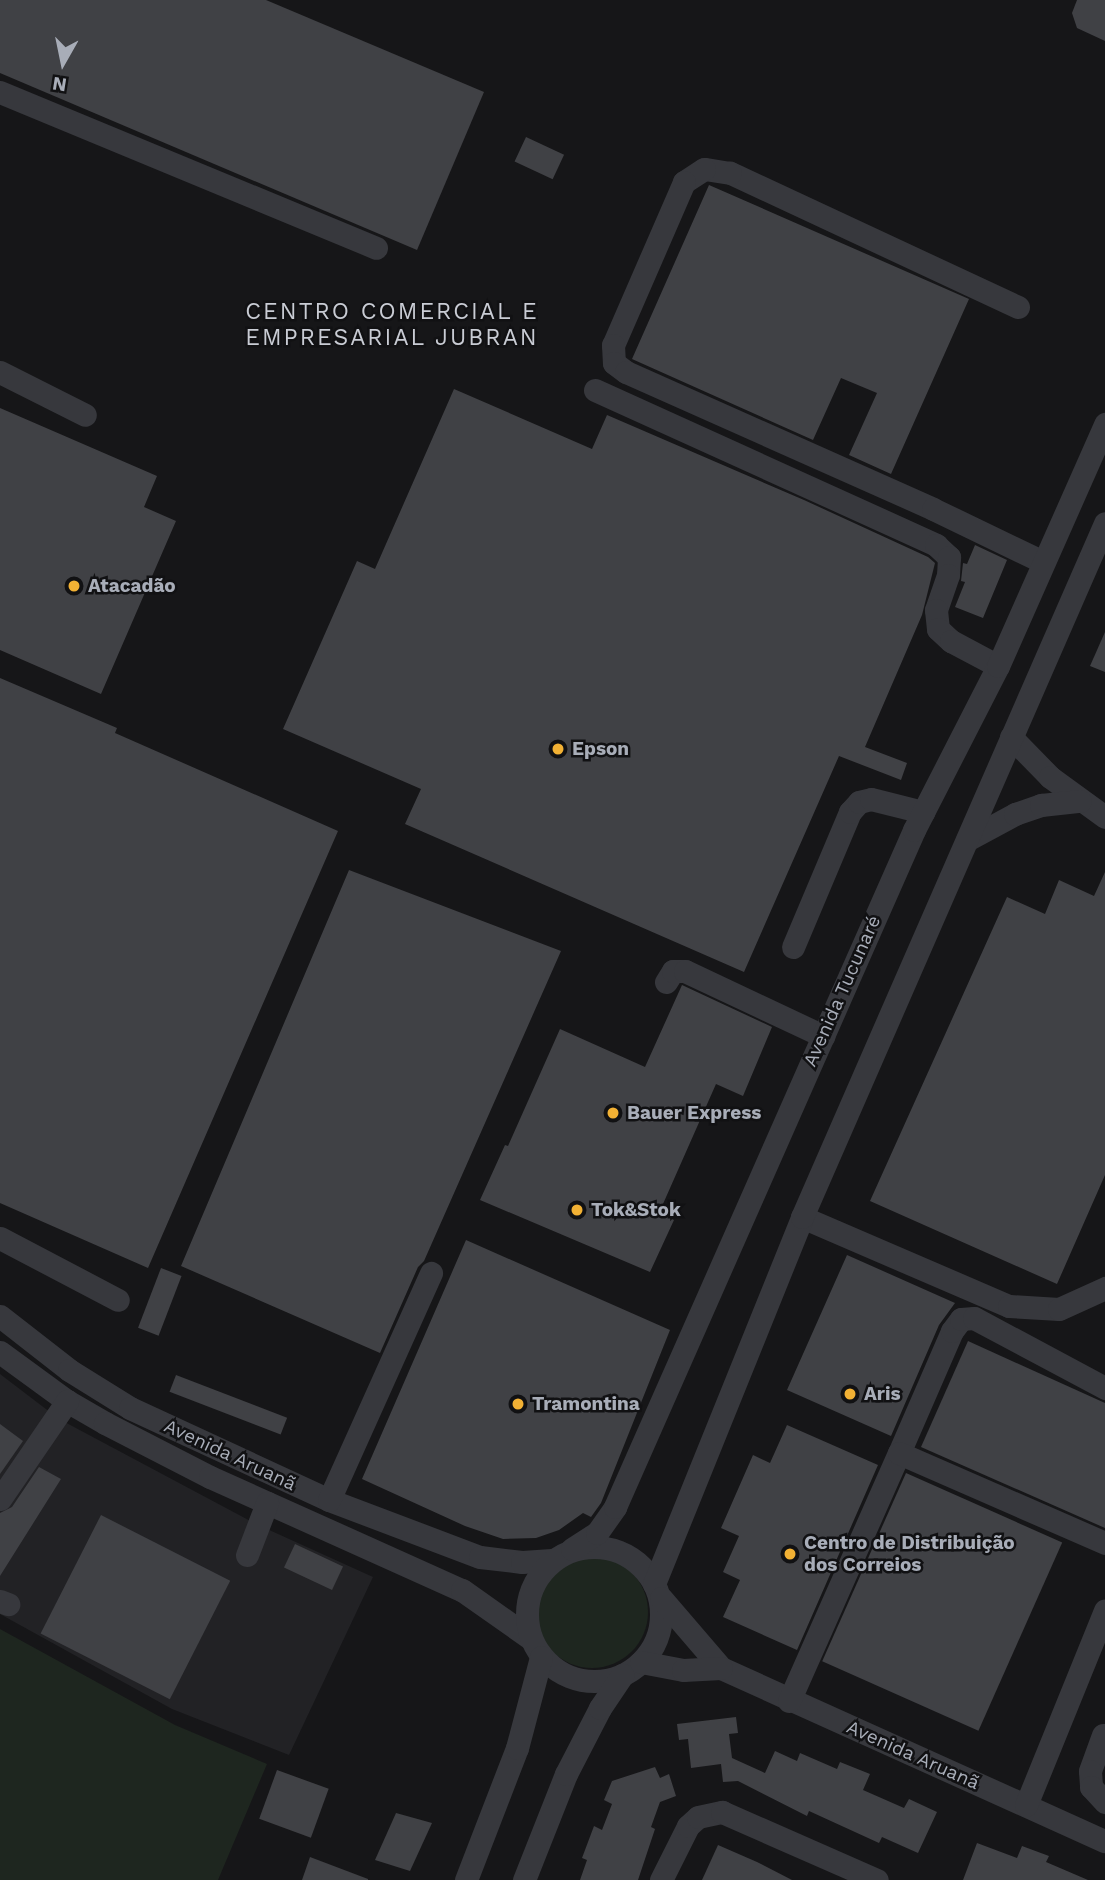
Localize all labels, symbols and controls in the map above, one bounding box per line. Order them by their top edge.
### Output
north arrow [28,28,98,98]
text: N [51,72,68,97]
district label: CENTRO COMERCIAL E EMPRESARIAL JUBRAN [247,298,537,352]
place label: Atacadão [88,575,176,597]
marker: Atacadão [66,578,82,594]
place label: Epson [572,738,629,760]
marker: Epson [550,741,566,757]
street label: Avenida Tucunaré [798,911,886,1071]
place label: Bauer Express [627,1102,762,1124]
marker: Bauer Express [605,1105,621,1121]
place label: Tok&Stok [591,1199,681,1221]
marker: Tok&Stok [569,1202,585,1218]
place label: Aris [864,1383,901,1405]
marker: Aris [842,1386,858,1402]
place label: Tramontina [532,1393,640,1415]
marker: Tramontina [510,1396,526,1412]
street label: Avenida Aruanã [160,1414,300,1496]
place label: Centro de Distribuição dos Correios [804,1532,1015,1576]
marker: Centro de Distribuição dos Correios [782,1546,798,1562]
street label: Avenida Aruanã [843,1715,983,1795]

